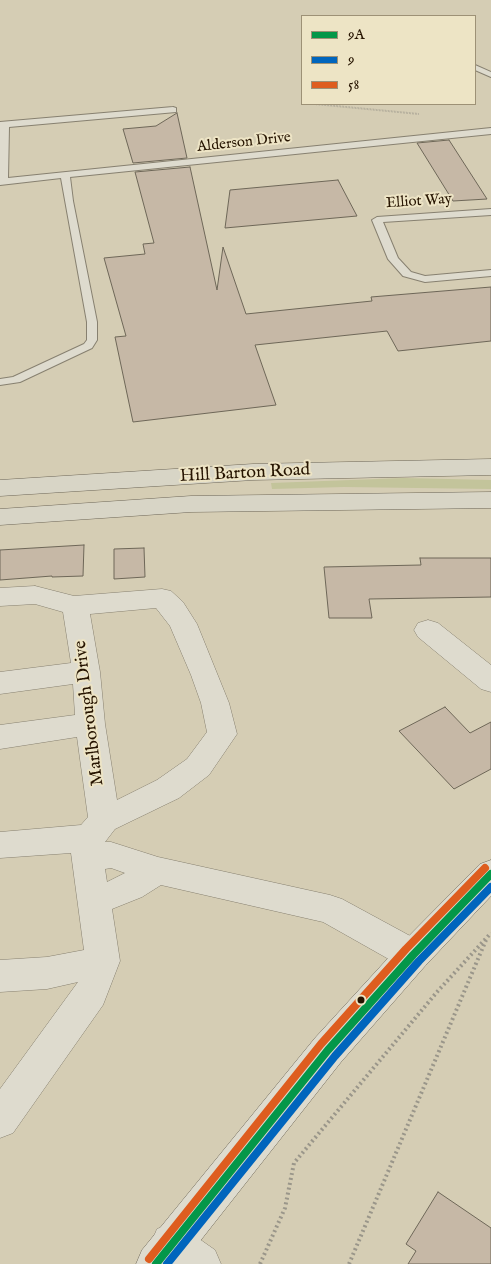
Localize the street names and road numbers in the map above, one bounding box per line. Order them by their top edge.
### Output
street label: Alderson Drive [196,129,292,157]
street label: Elliot Way [385,191,453,213]
street label: Hill Barton Road [179,460,311,488]
street label: Marlborough Drive [70,639,110,787]

